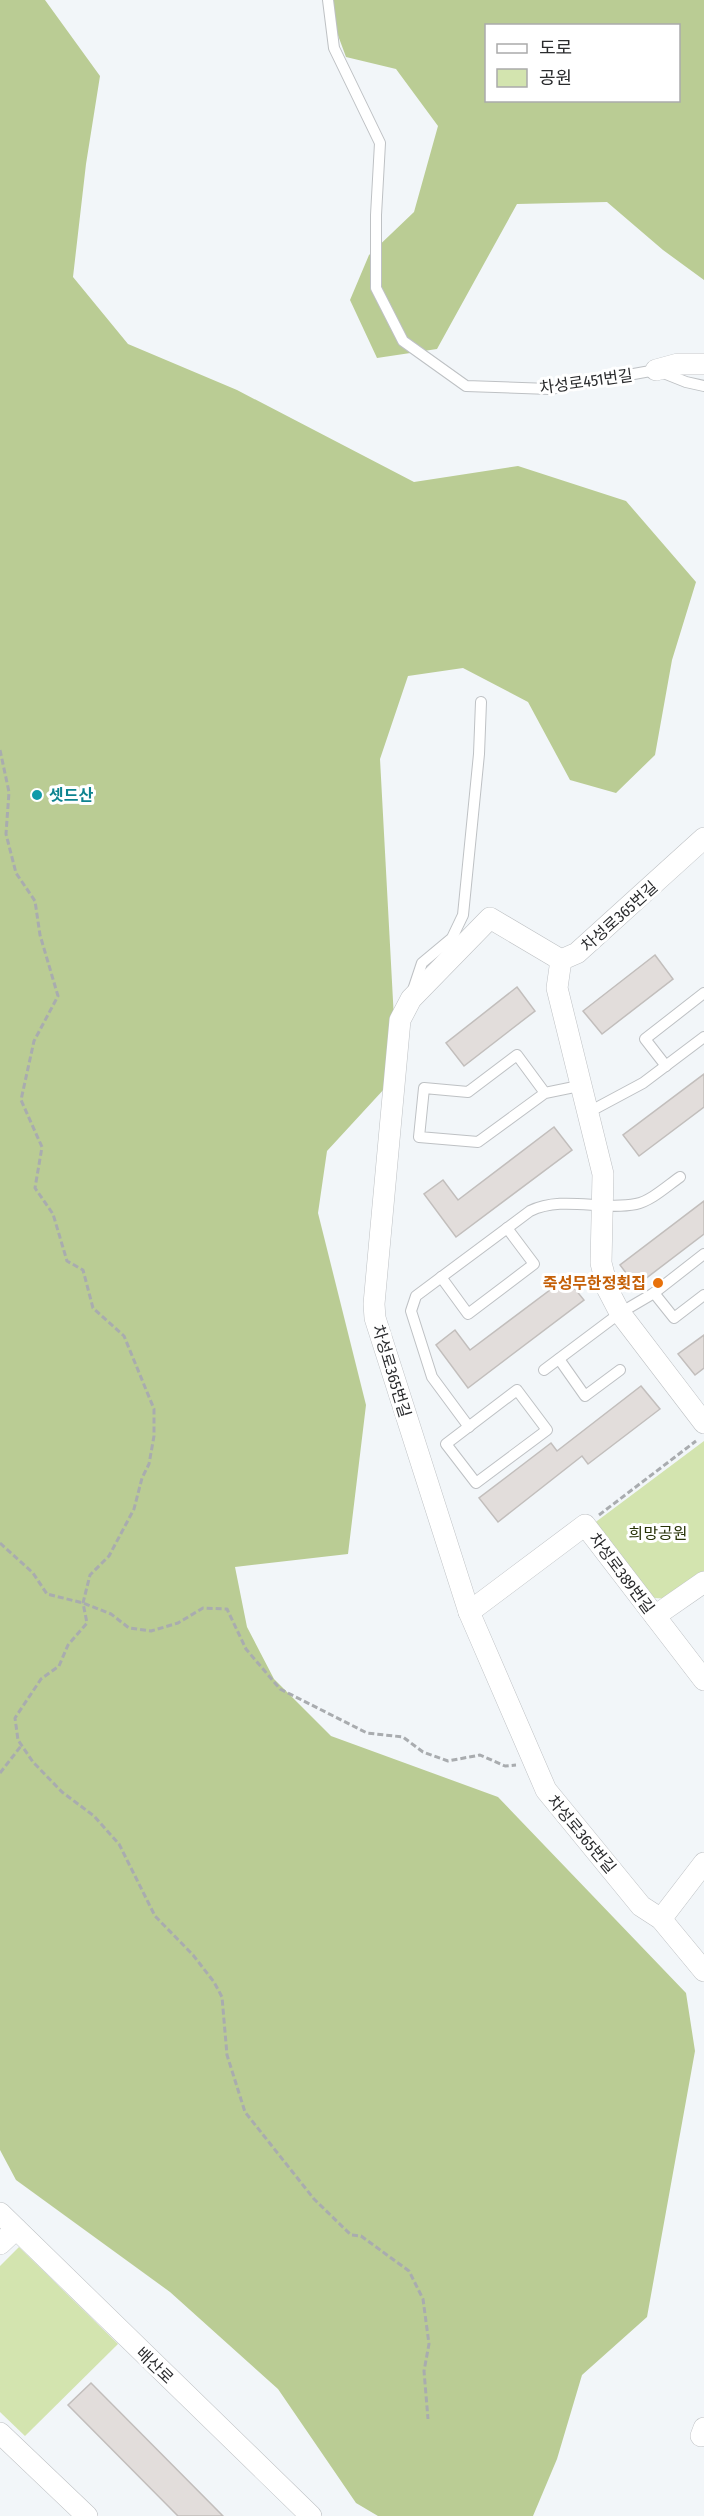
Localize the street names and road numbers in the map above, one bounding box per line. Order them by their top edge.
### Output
street label: 차성로451번길 [538,366,634,397]
street label: 차성로365번길 [577,877,661,956]
street label: 차성로365번길 [368,1322,415,1420]
street label: 차성로389번길 [585,1529,658,1618]
street label: 차성로365번길 [543,1791,620,1877]
street label: 배산로 [132,2343,177,2388]

